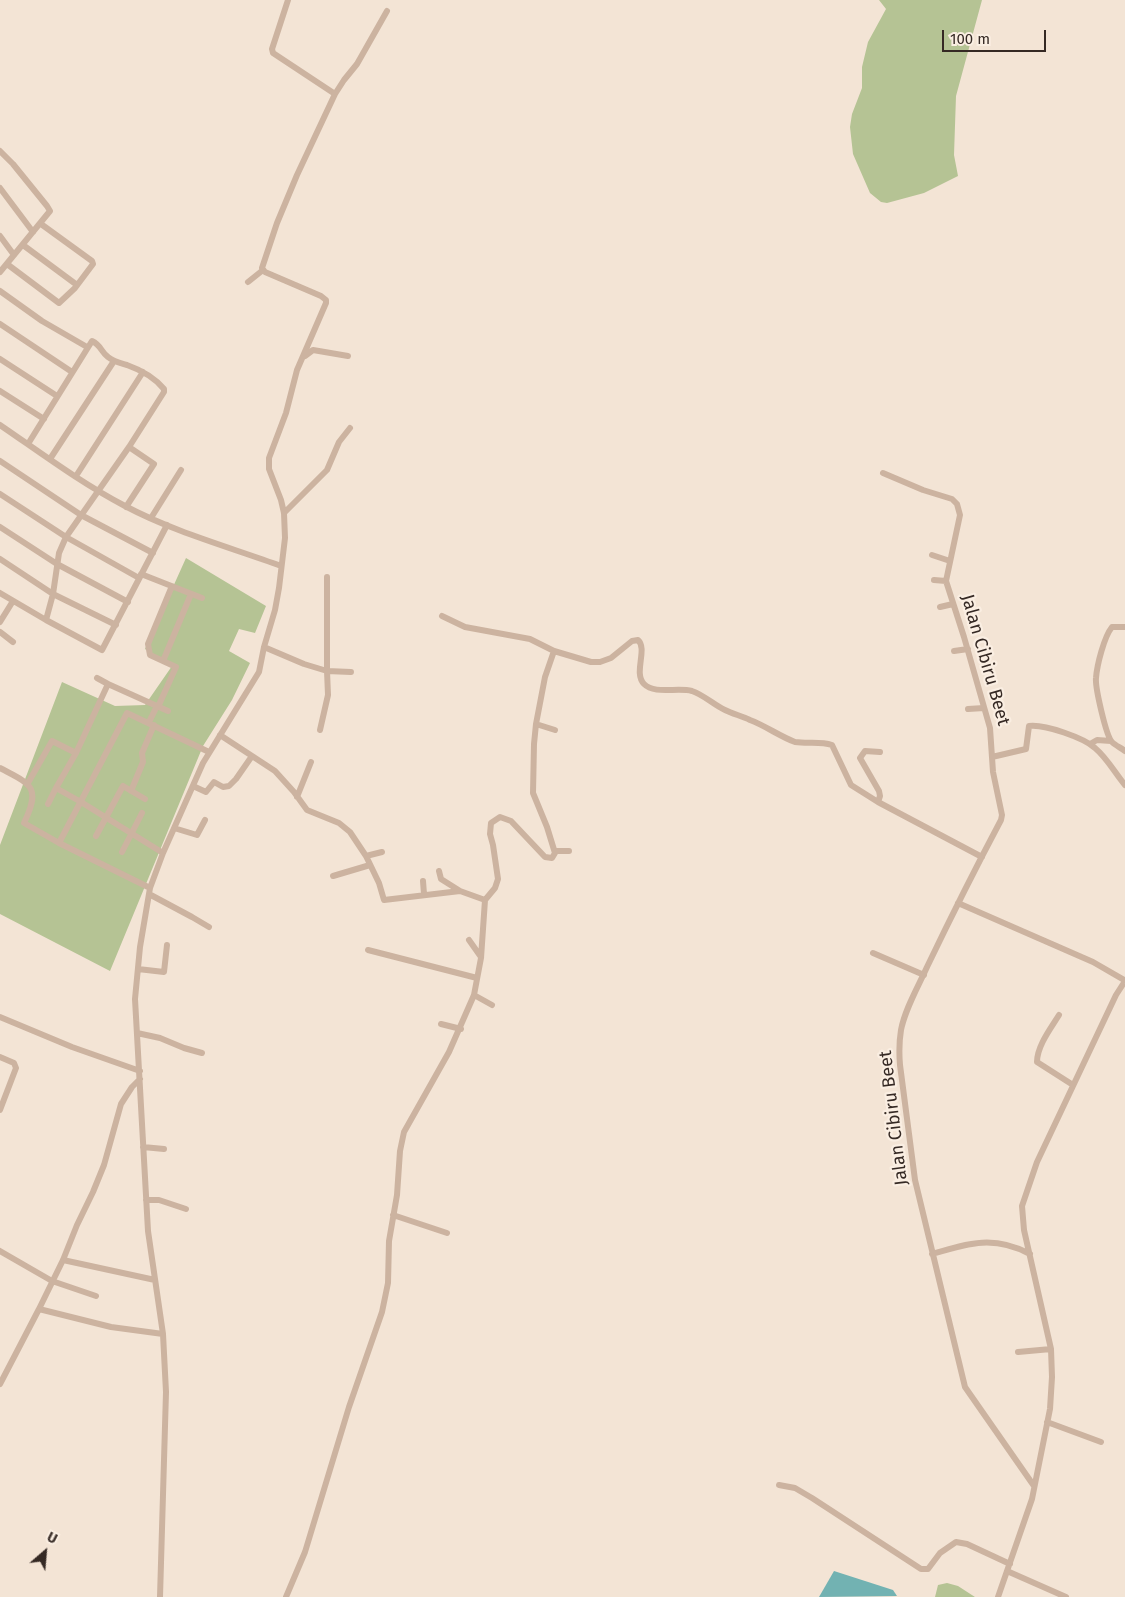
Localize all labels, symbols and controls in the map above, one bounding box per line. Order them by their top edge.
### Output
scale bar [945,20,1049,52]
text: 100 m [950,30,990,48]
street label: Jalan Cibiru Beet [956,592,1014,728]
street label: Jalan Cibiru Beet [875,1049,913,1187]
north arrow [20,1527,70,1577]
text: U [44,1529,60,1548]

